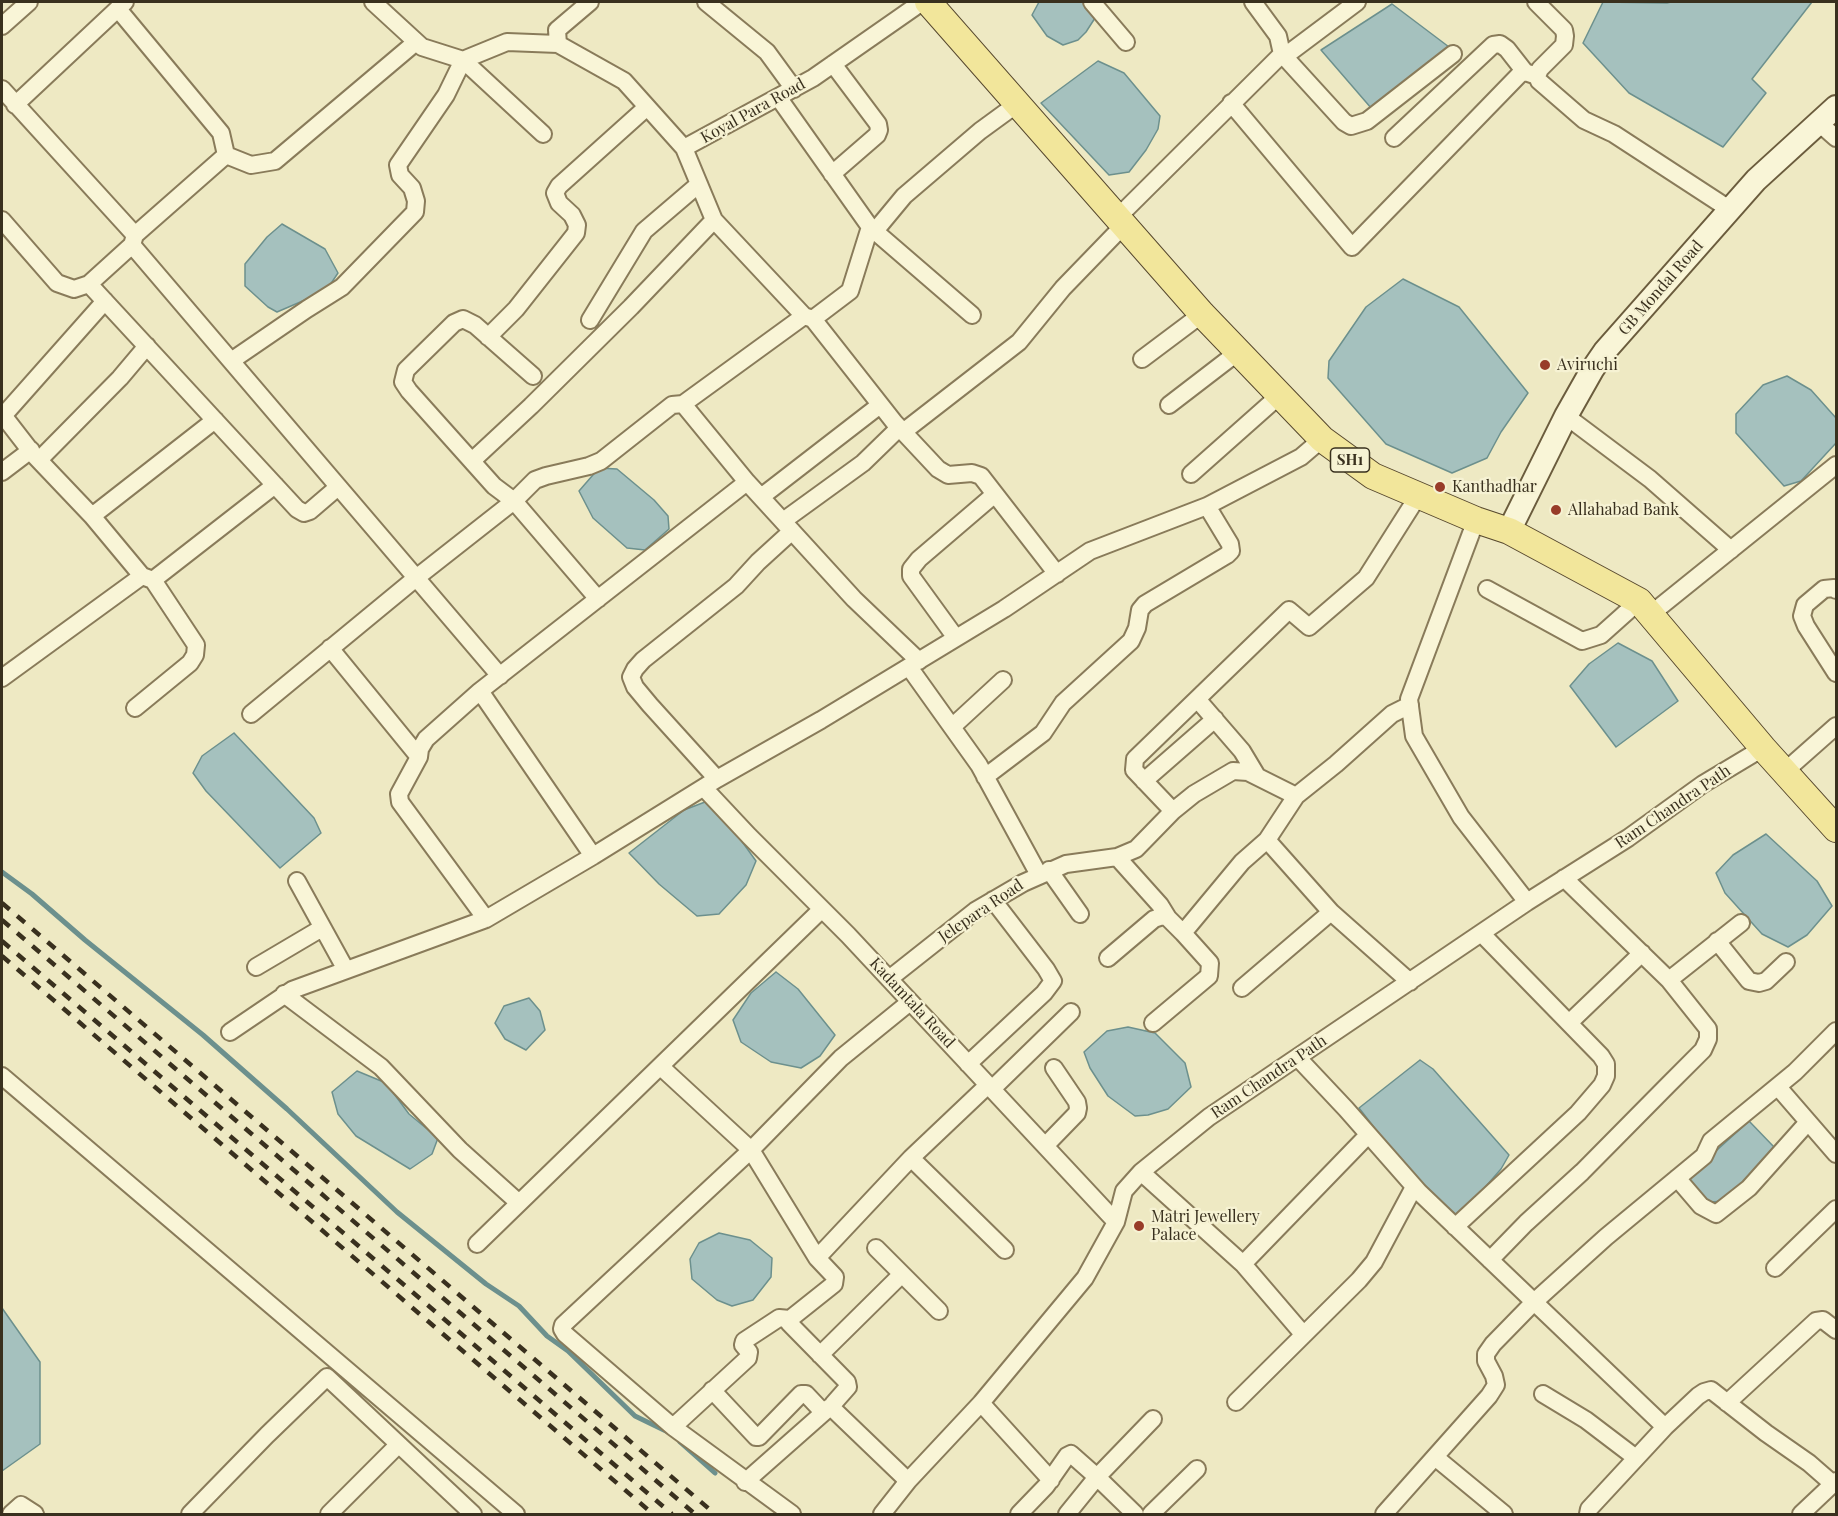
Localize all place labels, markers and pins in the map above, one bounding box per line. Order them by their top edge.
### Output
place label: Aviruchi [1557,355,1618,375]
marker: Aviruchi [1538,358,1552,372]
place label: Kanthadhar [1452,477,1537,497]
marker: Kanthadhar [1433,480,1447,494]
place label: Allahabad Bank [1568,500,1679,520]
marker: Allahabad Bank [1549,503,1563,517]
place label: Matri Jewellery Palace [1151,1207,1260,1245]
marker: Matri Jewellery Palace [1132,1219,1146,1233]

